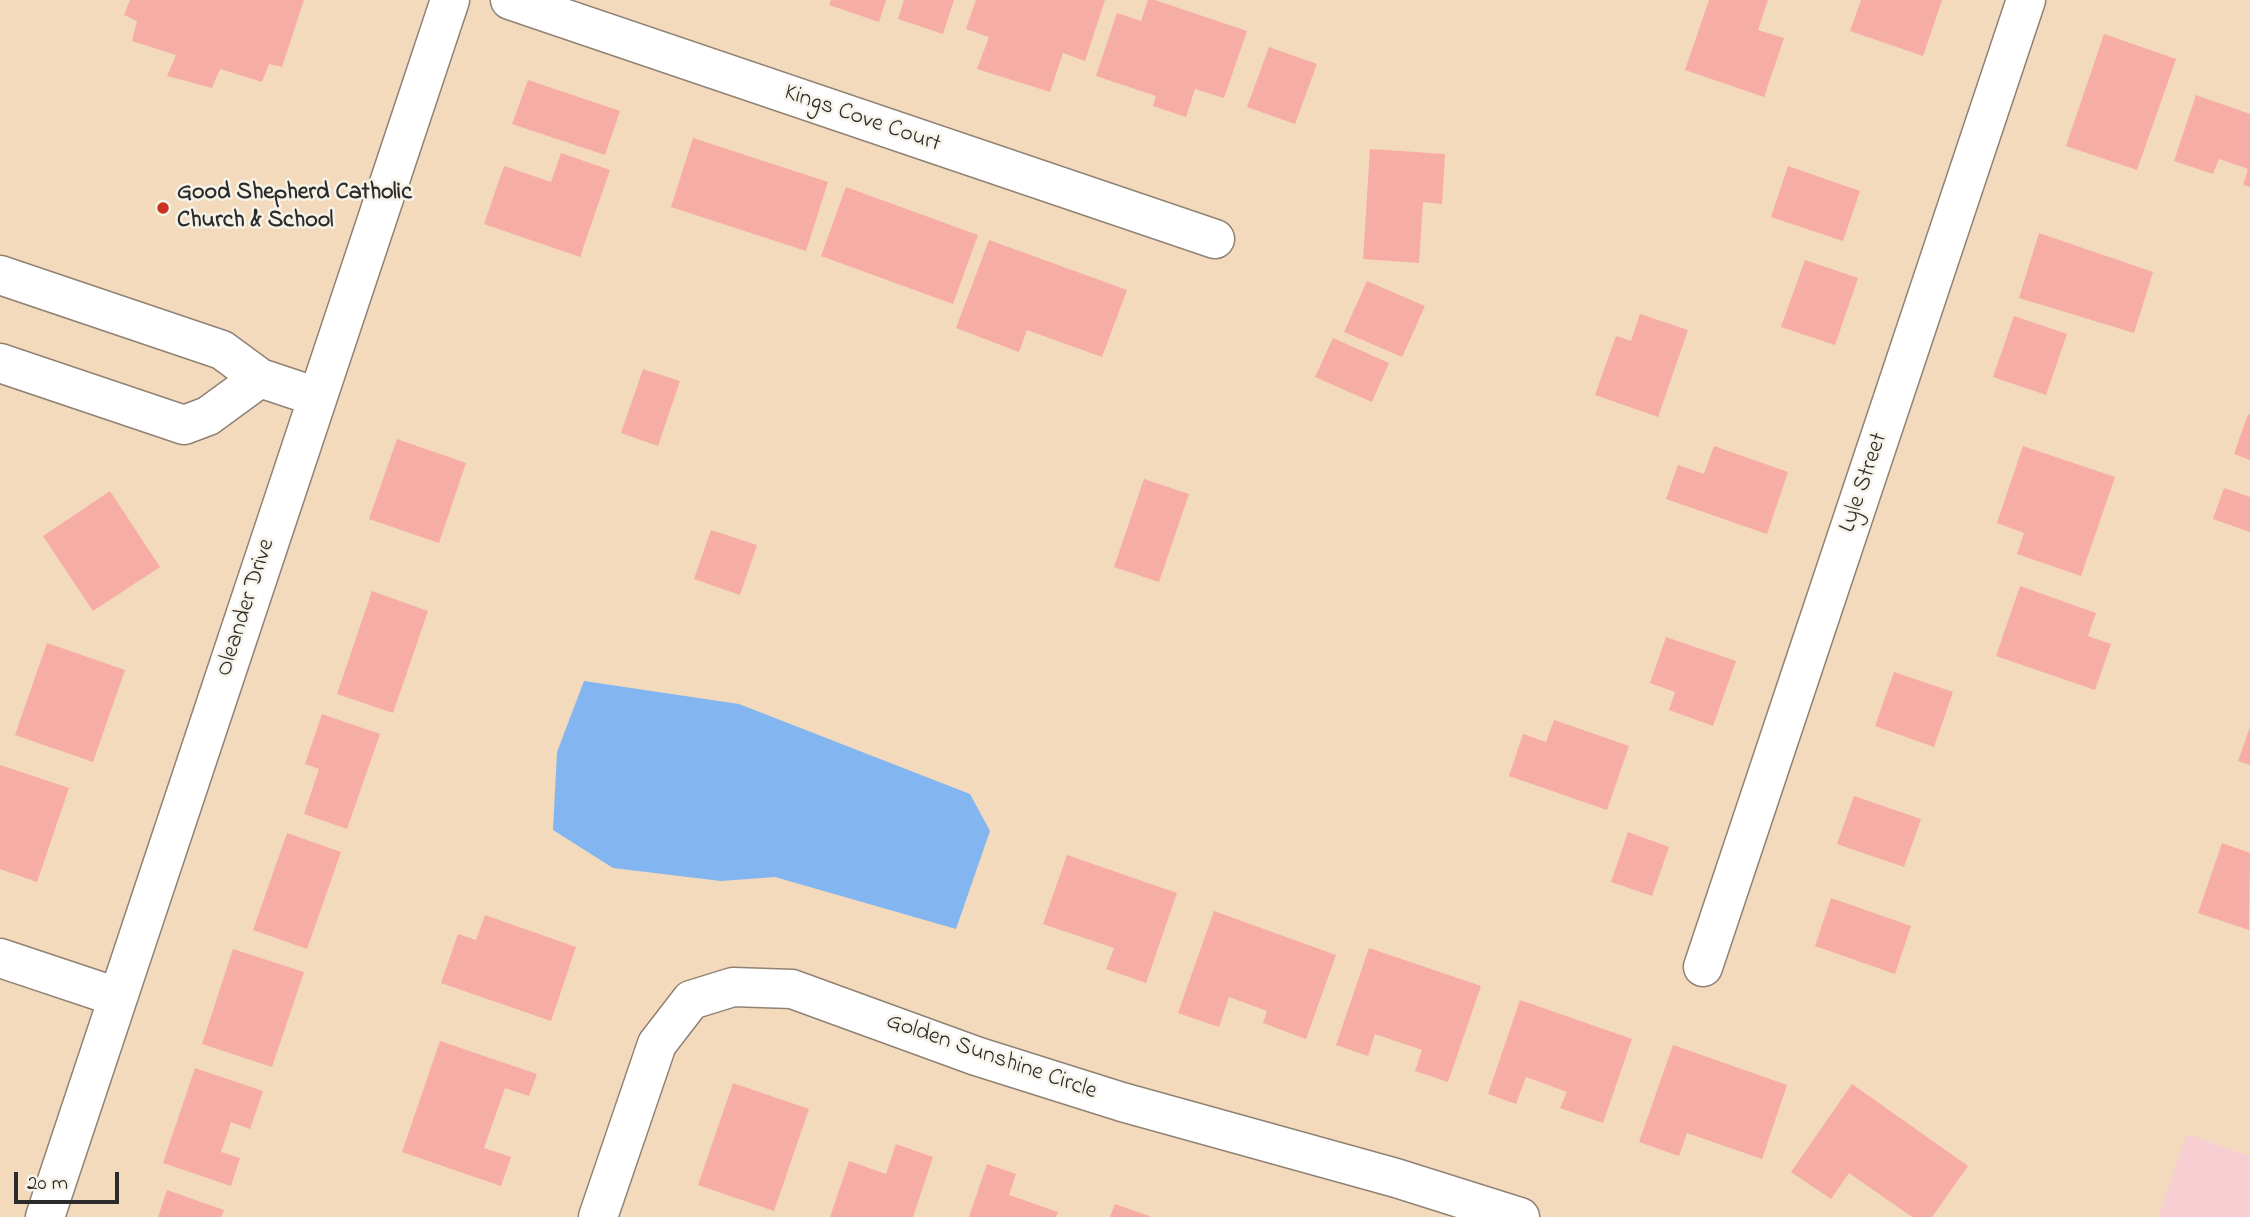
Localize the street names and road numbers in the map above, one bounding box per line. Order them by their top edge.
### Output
street label: Kings Cove Court [780,80,944,160]
street label: Lyle Street [1835,429,1895,537]
street label: Oleander Drive [211,535,283,681]
street label: Golden Sunshine Circle [882,1008,1100,1108]

